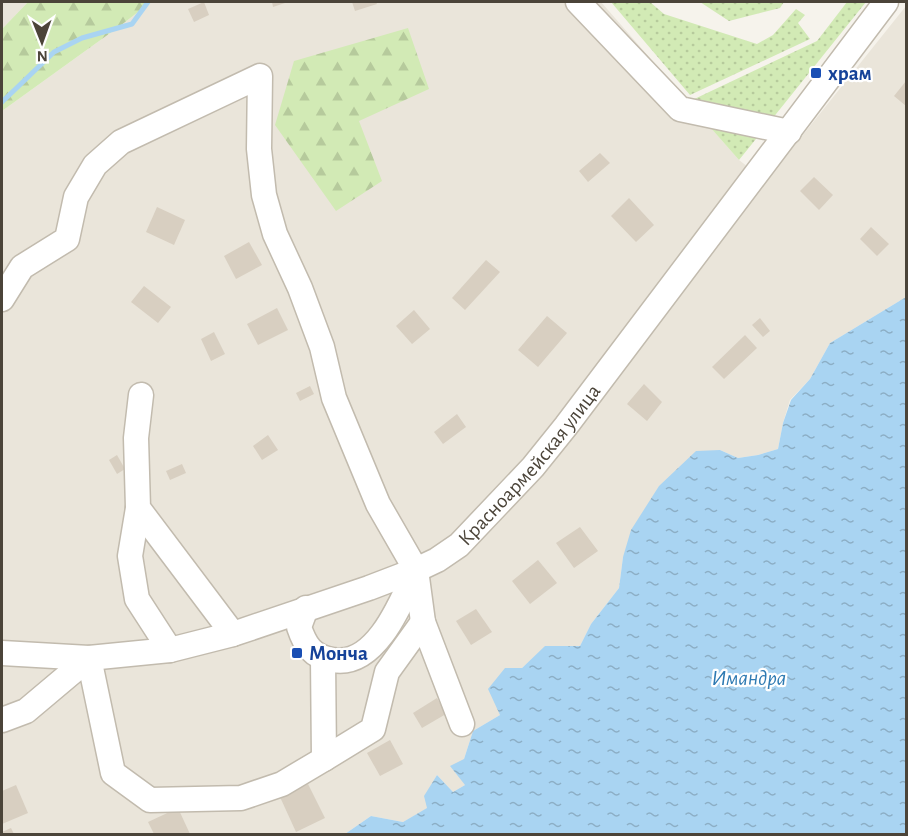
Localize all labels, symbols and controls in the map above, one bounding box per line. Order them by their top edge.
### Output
north arrow [12,12,72,72]
text: N [37,48,48,64]
place label: храм [828,63,872,84]
marker: храм [809,66,823,80]
street label: Красноармейская улица [454,380,605,550]
place label: Монча [309,643,368,664]
marker: Монча [290,646,304,660]
water label: Имандра [712,667,786,690]

